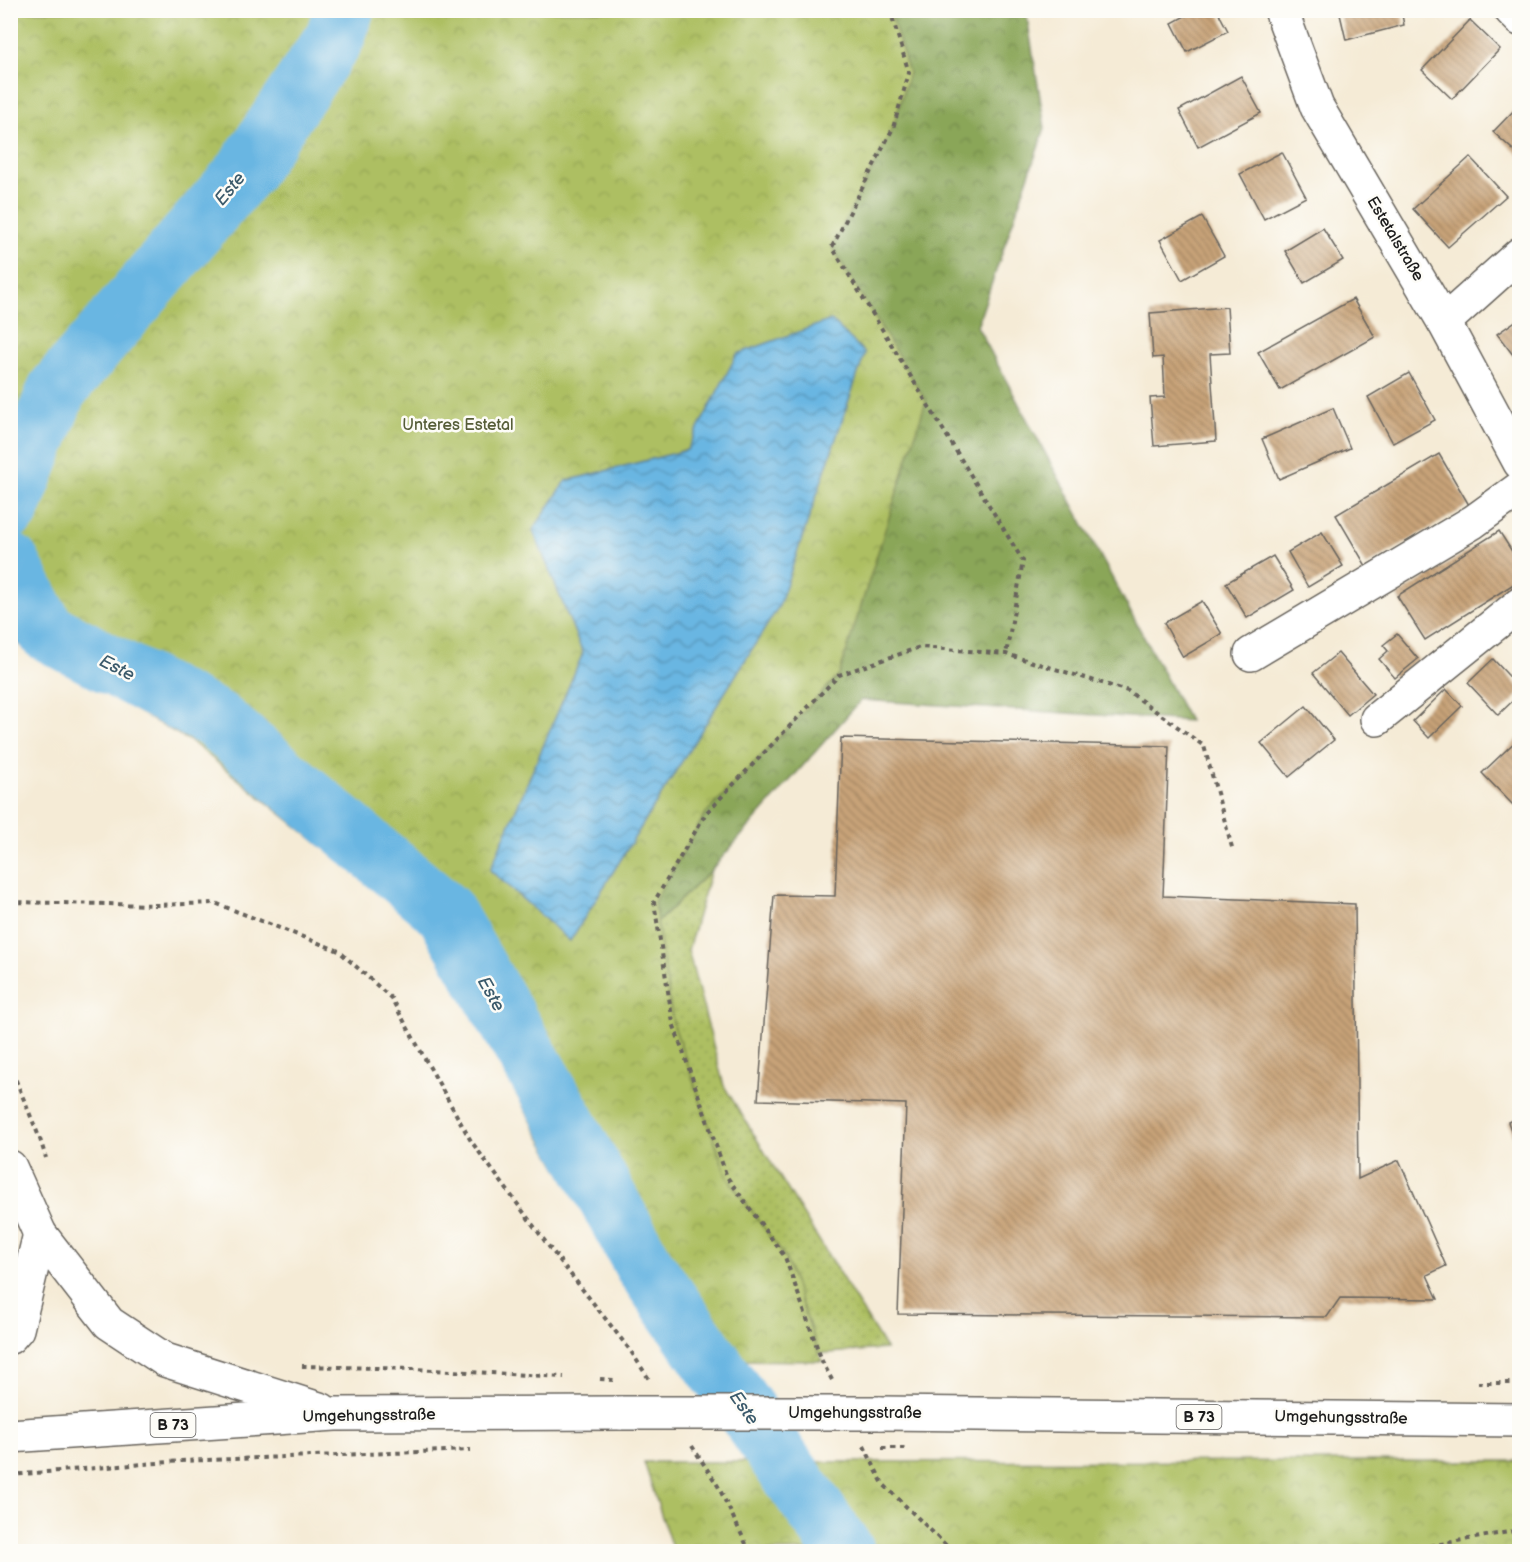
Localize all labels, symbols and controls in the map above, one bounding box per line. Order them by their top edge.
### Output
water label: Este [210,168,250,210]
street label: Estetalstraße [1362,193,1428,285]
park label: Unteres Estetal [402,416,514,435]
water label: Este [96,650,138,686]
water label: Este [473,973,509,1015]
water label: Este [725,1387,763,1429]
street label: Umgehungsstraße [788,1404,922,1423]
street label: Umgehungsstraße [302,1405,436,1427]
road number: B 73 [1176,1405,1222,1429]
street label: Umgehungsstraße [1274,1407,1408,1429]
road number: B 73 [150,1413,195,1437]

